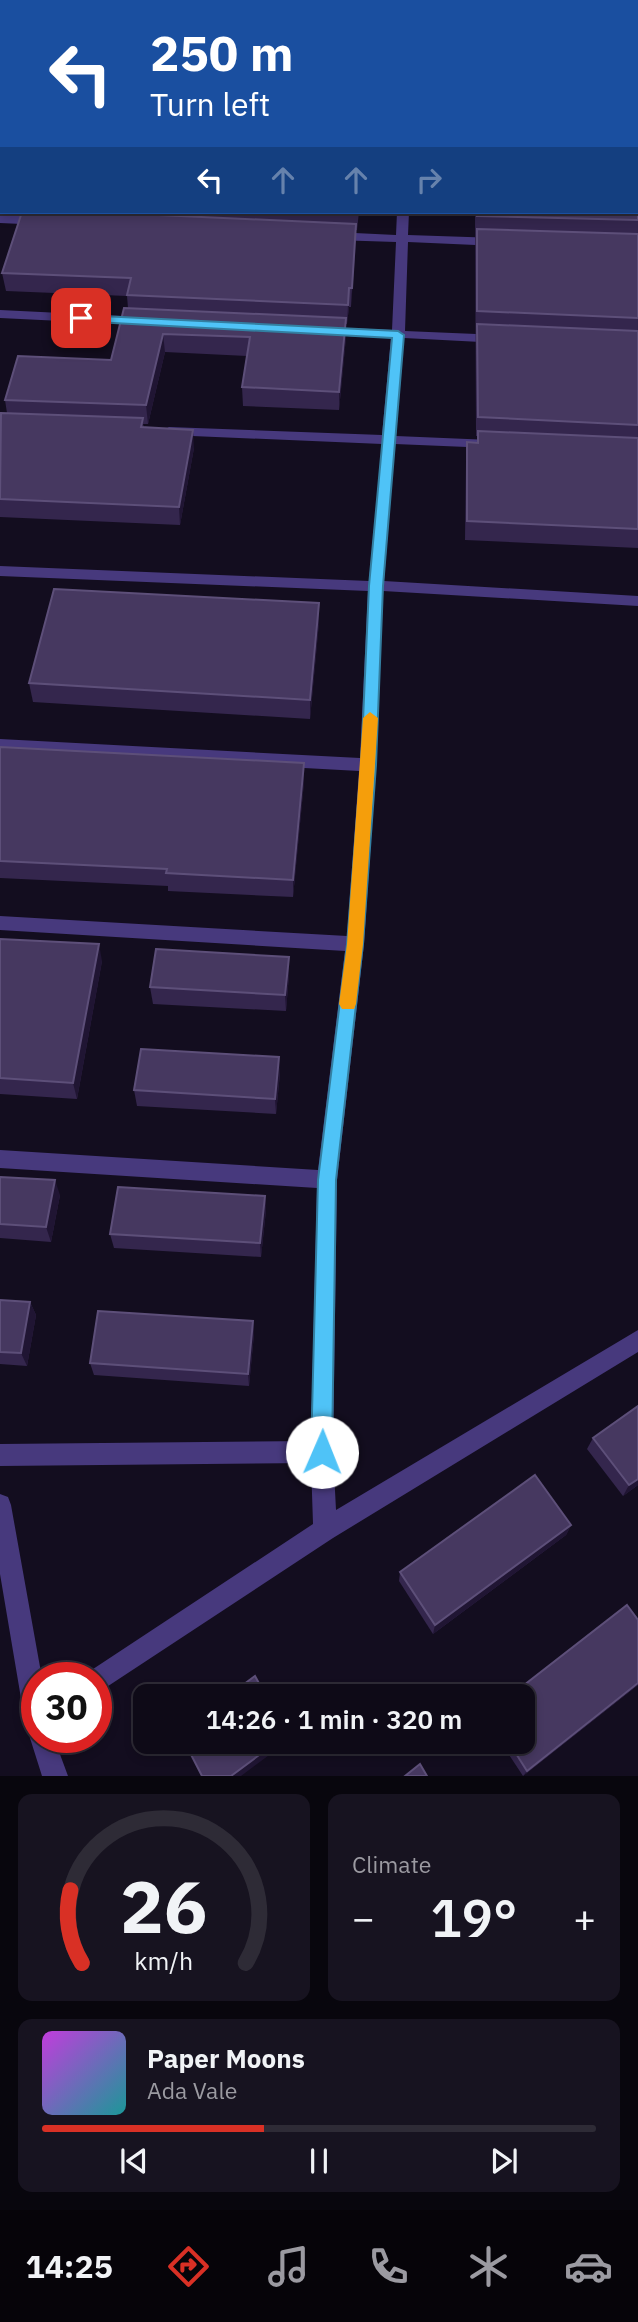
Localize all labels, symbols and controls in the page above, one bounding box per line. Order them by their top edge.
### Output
text: 250 m [150,21,294,84]
icon: left [35,28,126,119]
text: Turn left [150,83,270,125]
icon: left [191,161,229,199]
icon: ahead [264,161,302,199]
icon: ahead [337,161,375,199]
icon: right [410,161,448,199]
pin [51,288,111,348]
icon: arrive [62,299,100,337]
position arrow [285,1415,359,1489]
speed limit sign: 30 [21,1662,112,1753]
text: 14:26 · 1 min · 320 m [206,1702,462,1736]
text: Climate [352,1849,431,1879]
text: 26 [120,1859,208,1954]
text: 19° [431,1884,517,1951]
text: − [352,1893,375,1942]
text: + [573,1893,596,1942]
text: km/h [135,1944,193,1977]
text: Paper Moons [147,2041,305,2075]
text: Ada Vale [147,2075,237,2105]
icon: previous [115,2142,153,2180]
icon: pause [300,2142,338,2180]
icon: next [485,2142,523,2180]
icon: directions [164,2242,213,2291]
icon: music [264,2242,313,2291]
icon: phone [364,2242,413,2291]
icon: climate [464,2242,513,2291]
icon: car [564,2242,613,2291]
text: 14:25 [25,2245,113,2287]

